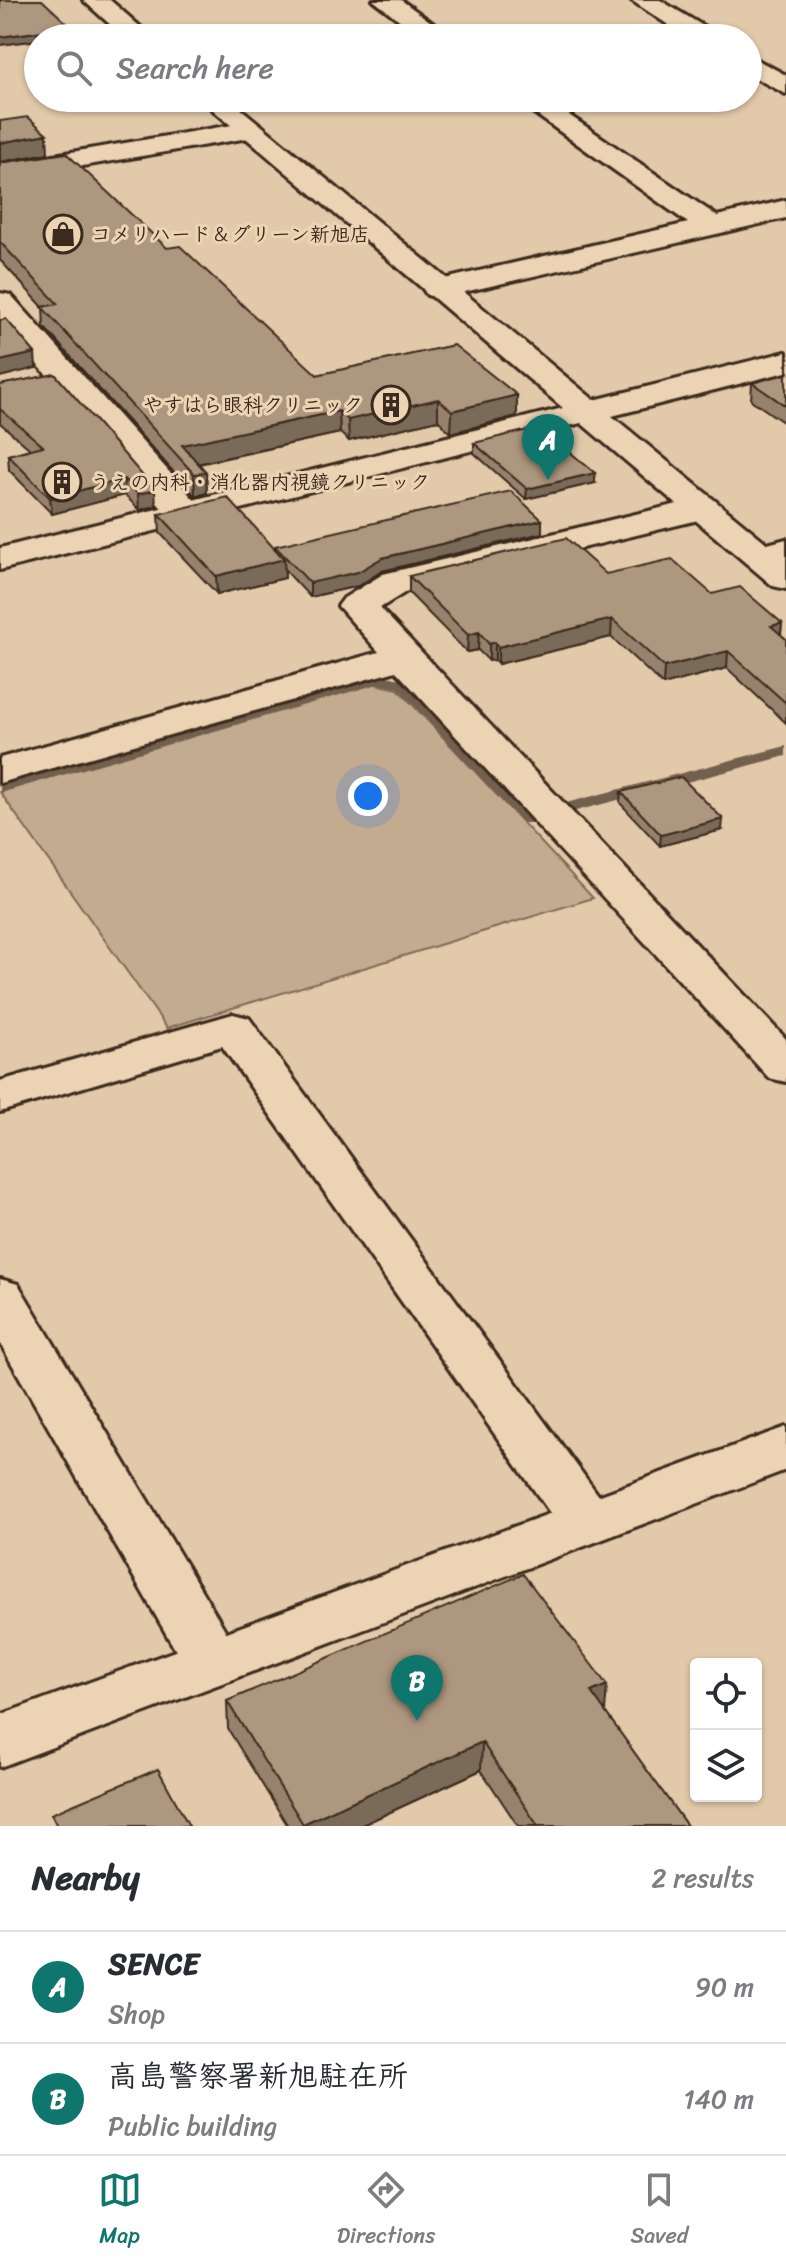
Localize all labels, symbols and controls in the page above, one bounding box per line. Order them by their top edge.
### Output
search box [24,24,762,112]
text: Search here [116,41,274,95]
icon: search [52,46,96,90]
shop icon: コメリハード＆グリーン新旭店 [42,213,84,255]
place label: コメリハード＆グリーン新旭店 [91,217,370,252]
building icon: やすはら眼科クリニック [370,384,412,426]
place label: やすはら眼科クリニック [143,388,363,423]
pin: A [522,414,574,480]
building icon: うえの内科・消化器内視鏡クリニック [41,461,83,503]
place label: うえの内科・消化器内視鏡クリニック [90,465,430,500]
your location [348,776,388,816]
pin: B [391,1655,443,1721]
map controls [690,1658,762,1802]
button: locate [690,1658,762,1730]
button: layers [690,1730,762,1802]
text: Nearby [32,1848,140,1908]
text: 2 results [652,1855,754,1901]
text: SENCE [108,1937,199,1991]
text: A [49,1964,67,2010]
text: 90 m [695,1964,754,2010]
text: Shop [108,1991,165,2037]
text: 高島警察署新旭駐在所 [108,2049,408,2103]
text: B [50,2076,66,2122]
text: 140 m [683,2076,754,2122]
text: Public building [108,2103,277,2149]
tab: Map [98,2168,142,2255]
tab: Directions [337,2168,435,2255]
tab: Saved [630,2168,688,2255]

